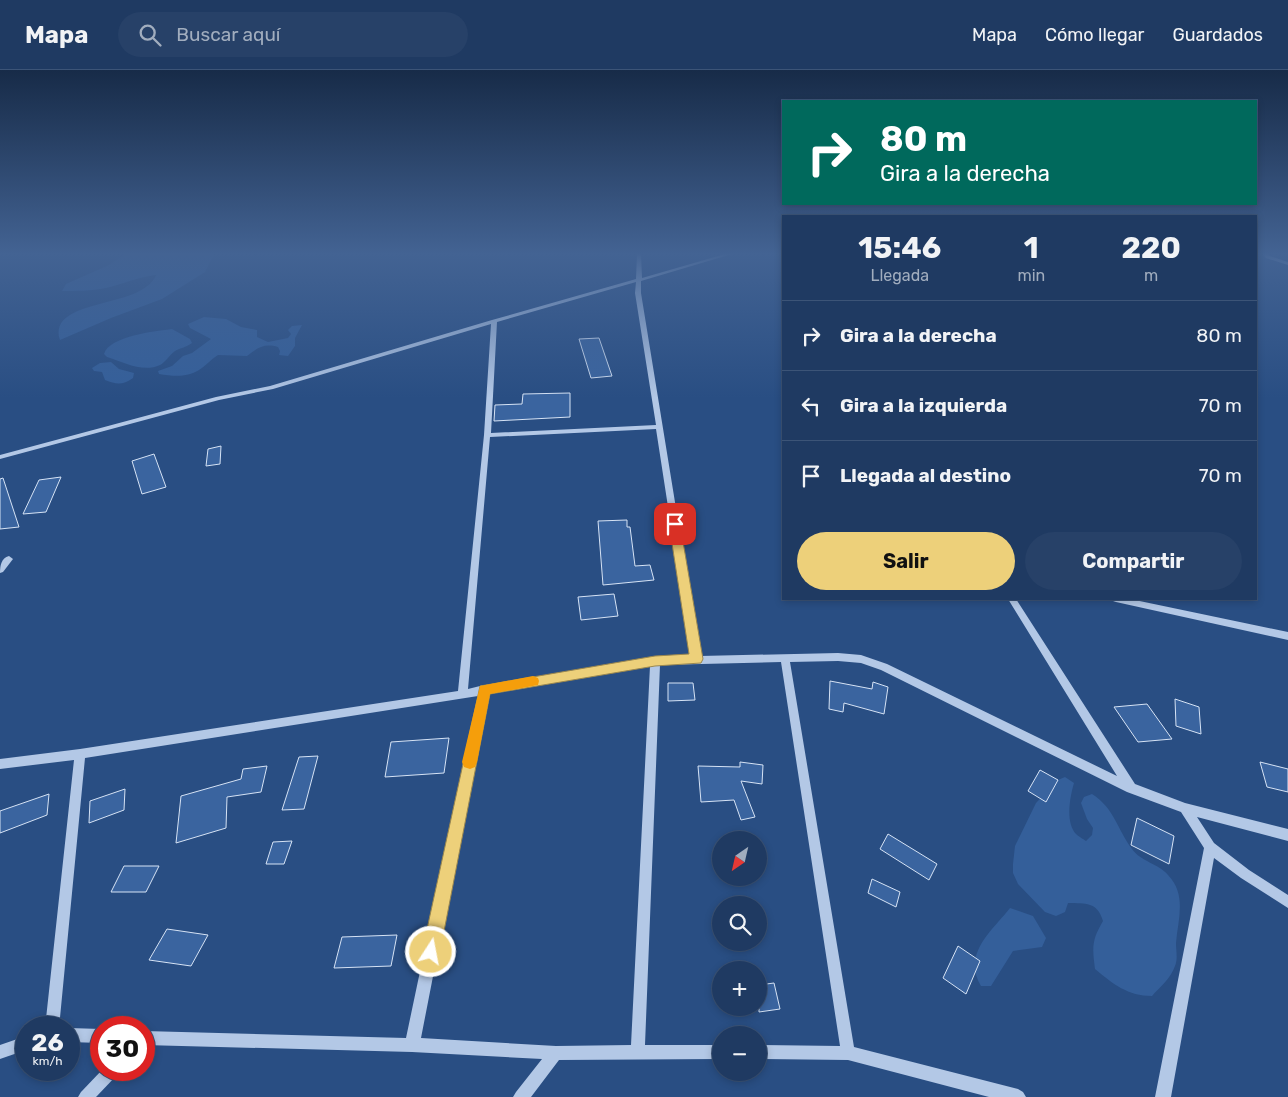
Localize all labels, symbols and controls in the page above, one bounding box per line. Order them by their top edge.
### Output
search box [118,12,468,57]
text: Mapa [25,21,88,49]
icon: search [136,21,164,49]
text: Buscar aquí [176,23,280,46]
text: Mapa [972,24,1017,46]
text: Cómo llegar [1045,24,1144,46]
text: Guardados [1172,24,1263,46]
text: 80 m [880,118,967,160]
icon: right [797,120,862,185]
text: Gira a la derecha [880,160,1050,187]
text: 15:46 [858,230,941,266]
text: 1 [1024,230,1039,266]
text: 220 [1121,230,1181,266]
text: Llegada [870,266,929,285]
text: min [1017,266,1045,285]
text: m [1144,266,1158,285]
icon: right [797,322,825,350]
text: Gira a la derecha [840,324,997,347]
text: 80 m [1196,324,1242,347]
icon: left [797,392,825,420]
text: Gira a la izquierda [840,394,1007,417]
text: 70 m [1199,394,1242,417]
icon: arrive [797,462,825,490]
text: Llegada al destino [840,464,1011,487]
text: 70 m [1199,464,1242,487]
pin [654,503,696,545]
icon: arrive [661,510,689,538]
button: Salir [797,532,1015,590]
button: Compartir [1025,532,1242,590]
north arrow [712,831,768,886]
map controls [712,831,767,1081]
button: search [712,896,767,951]
position arrow [404,925,456,977]
button: + [712,961,767,1016]
speed limit sign: 30 [90,1016,155,1081]
button: − [712,1026,767,1081]
text: 26 [31,1028,64,1057]
text: km/h [33,1054,62,1068]

